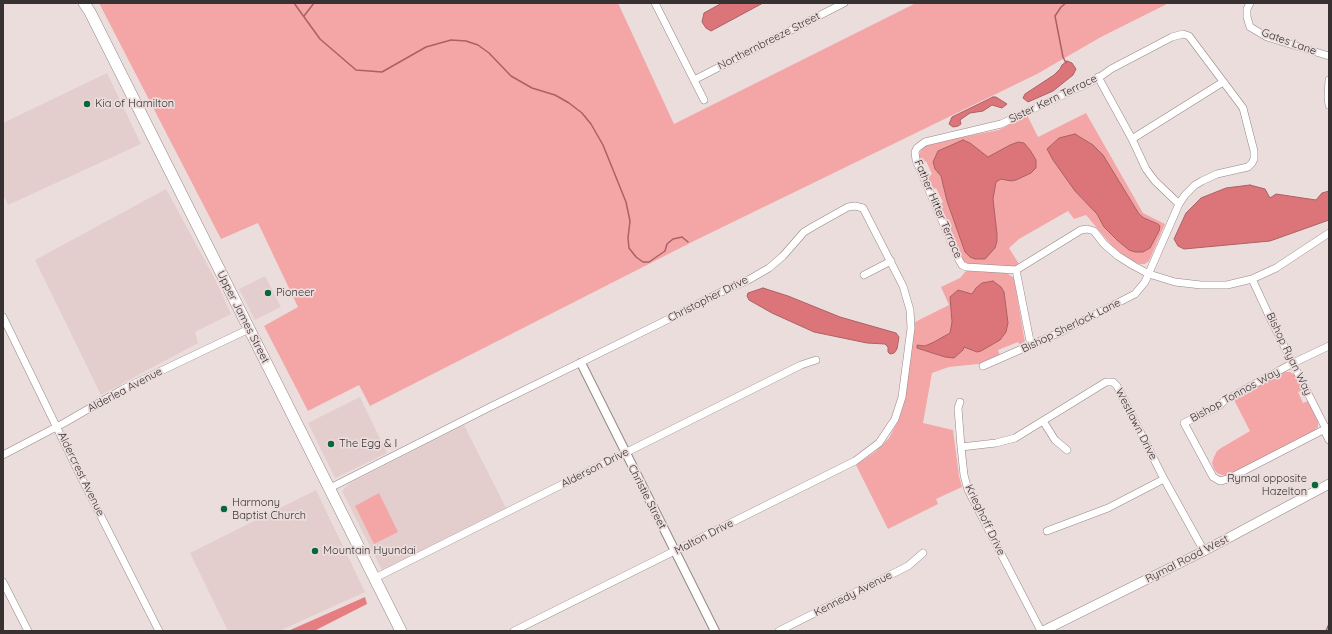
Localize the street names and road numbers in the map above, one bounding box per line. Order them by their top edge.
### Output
street label: Northernbreeze Street [716,9,822,73]
street label: Gates Lane [1260,26,1318,58]
street label: Sister Kern Terrace [1007,72,1099,126]
street label: Father Hitter Terrace [911,158,965,260]
street label: Upper James Street [214,269,272,365]
street label: Christopher Drive [666,273,750,325]
street label: Bishop Sherlock Lane [1019,296,1123,356]
street label: Bishop Ryan Way [1263,311,1315,397]
street label: Alderlea Avenue [85,365,165,415]
street label: Bishop Tonnos Way [1188,365,1282,425]
street label: Westlawn Drive [1112,386,1160,462]
street label: Aldercrest Avenue [55,430,107,518]
street label: Alderson Drive [559,445,631,491]
street label: Christie Street [625,463,669,531]
street label: Krieghoff Drive [962,482,1008,558]
street label: Malton Drive [672,516,736,558]
street label: Rymal Road West [1143,532,1231,586]
street label: Kennedy Avenue [812,569,894,619]

